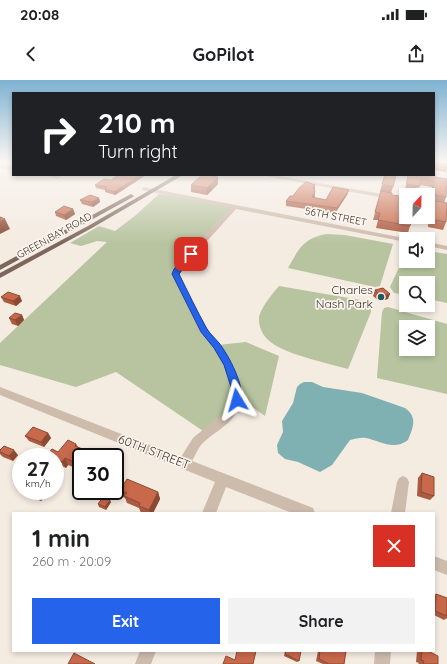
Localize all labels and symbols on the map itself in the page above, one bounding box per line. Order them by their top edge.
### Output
north arrow [399,188,435,224]
street label: 56TH STREET [304,204,368,229]
street label: GREEN BAY ROAD [14,209,94,261]
pin [174,237,208,271]
place label: Charles Nash Park [316,282,373,311]
marker: Charles Nash Park [376,292,386,302]
position arrow [216,379,258,421]
street label: 60TH STREET [116,431,192,472]
speed limit sign: 30 [72,448,124,500]

